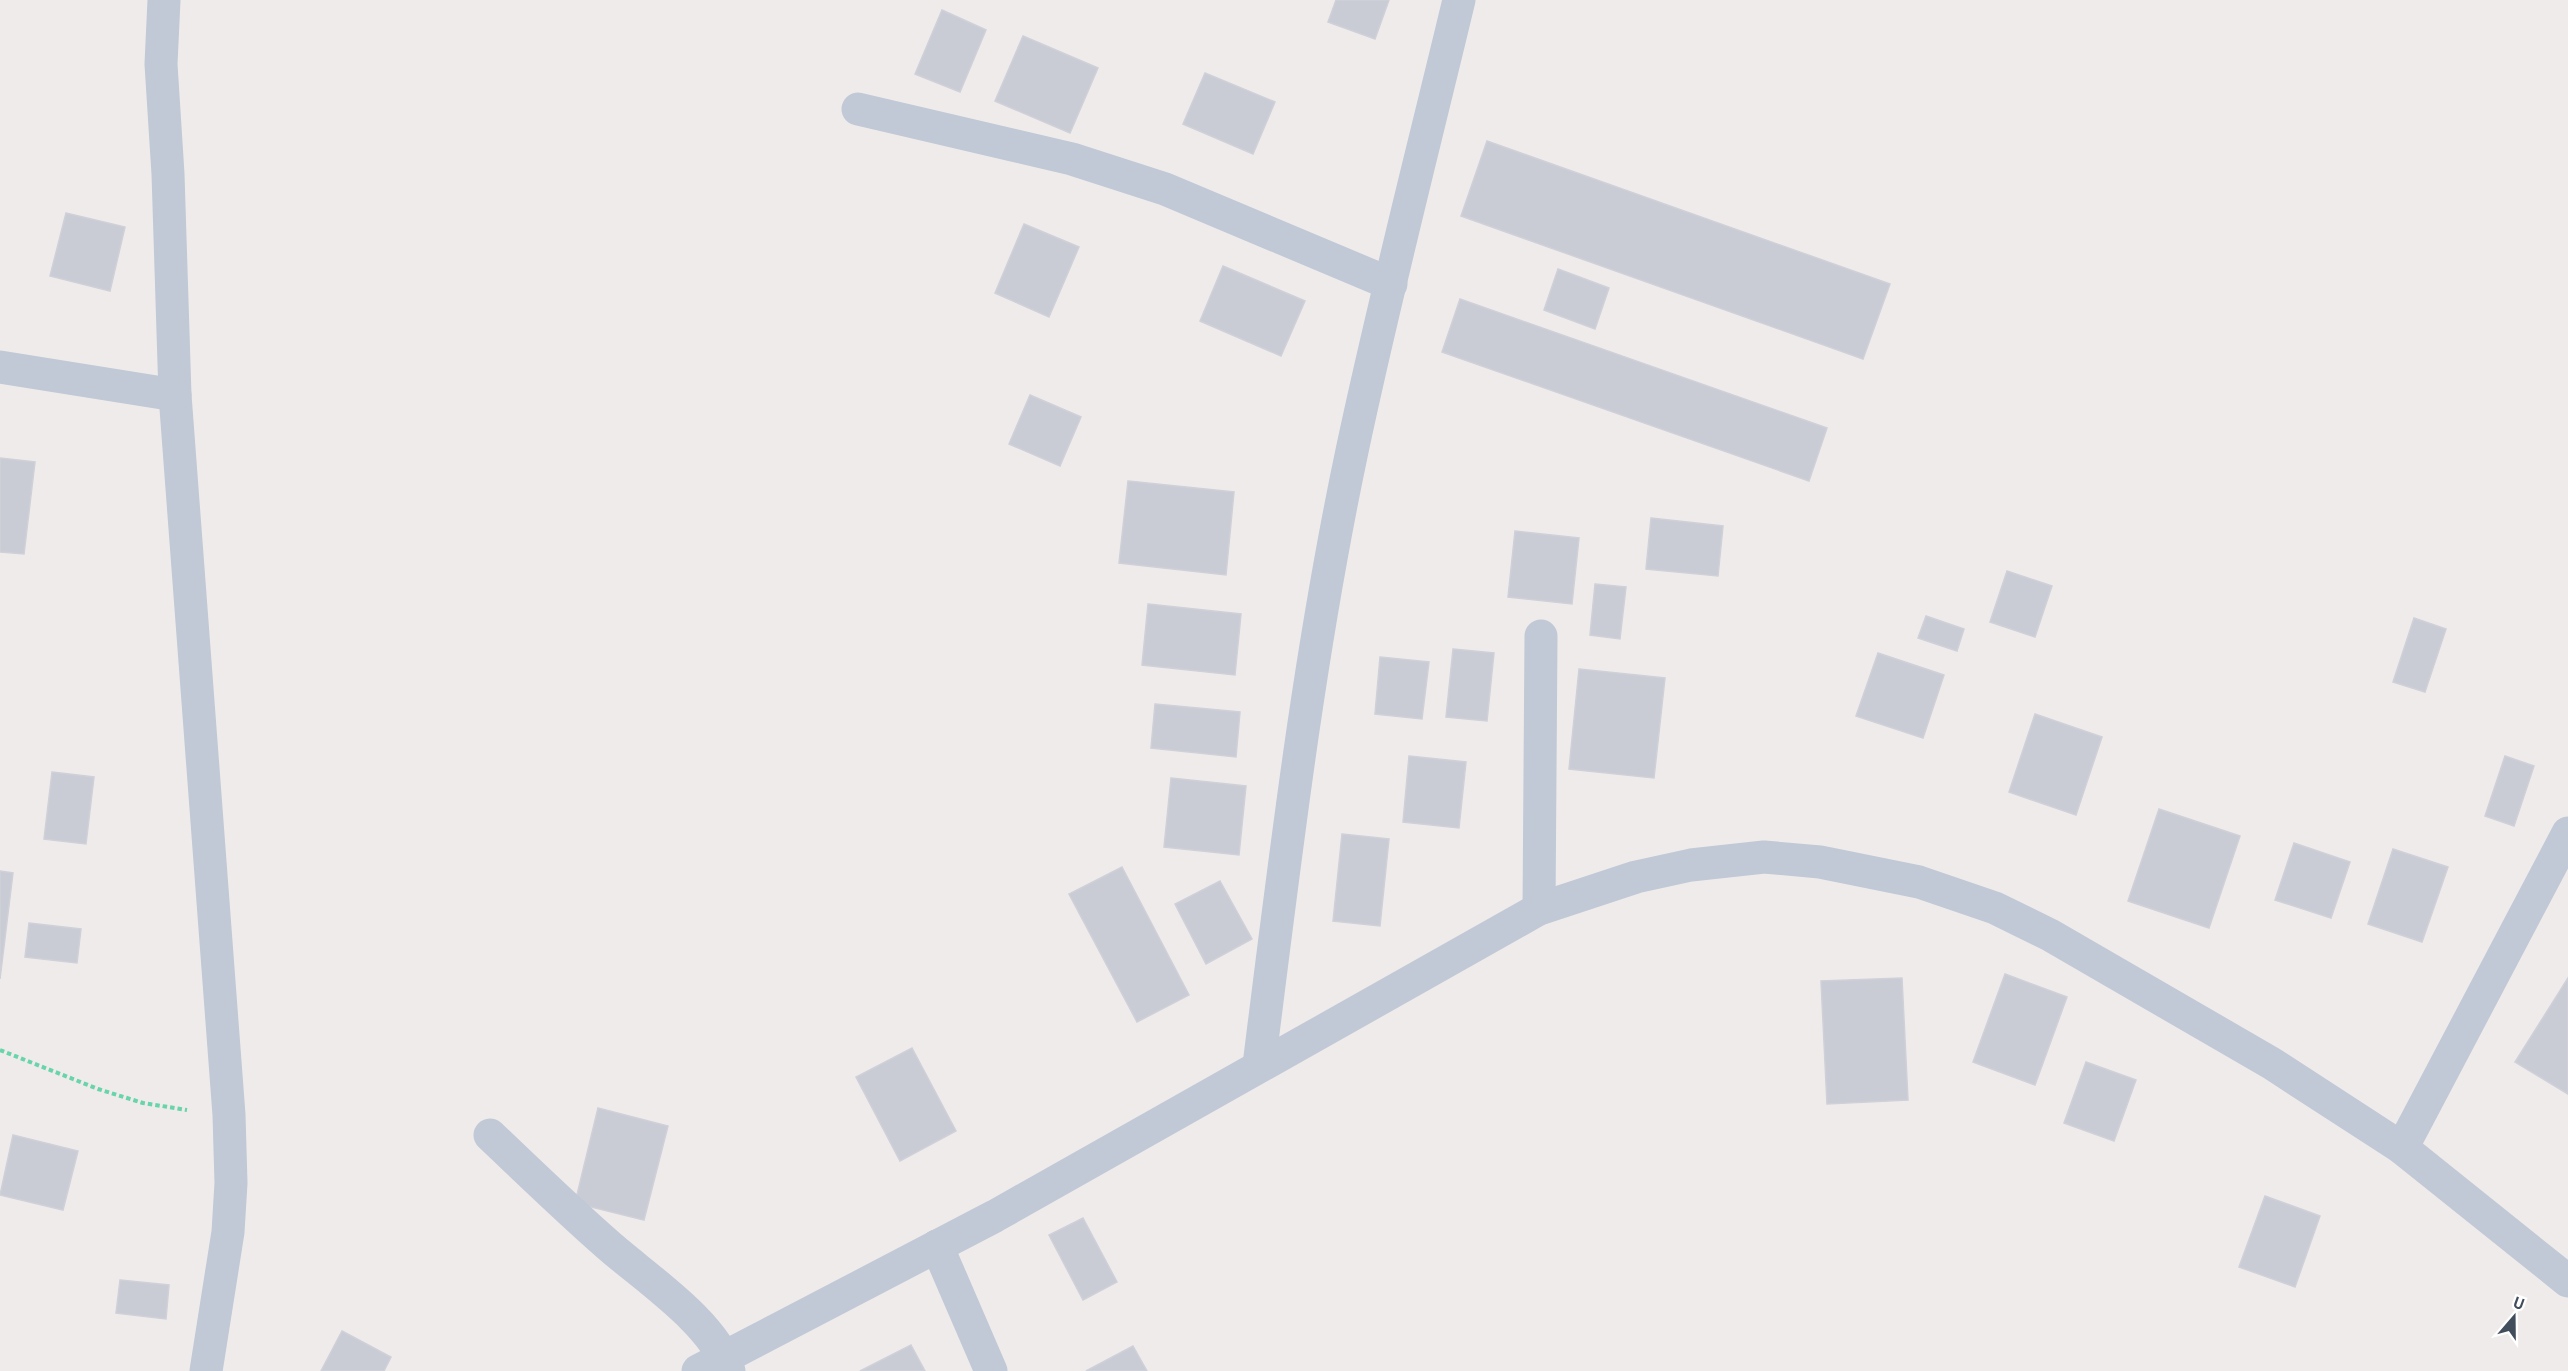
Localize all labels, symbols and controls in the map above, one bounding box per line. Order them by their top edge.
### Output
north arrow [2484,1287,2544,1347]
text: U [2511,1292,2527,1314]

